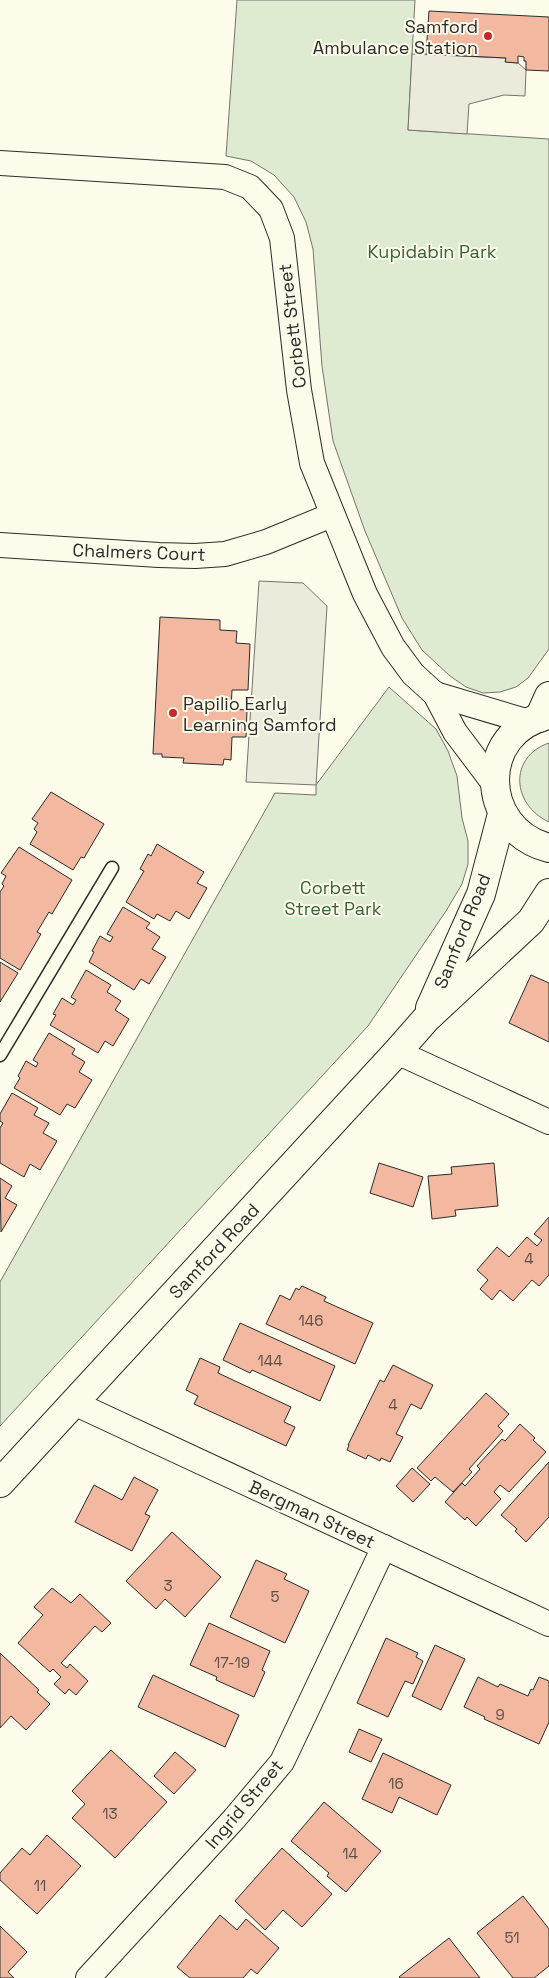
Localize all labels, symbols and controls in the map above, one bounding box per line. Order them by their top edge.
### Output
place label: Samford Ambulance Station [313,15,478,59]
marker: Samford Ambulance Station [482,30,494,42]
park label: Kupidabin Park [368,240,497,263]
street label: Corbett Street [273,262,311,390]
street label: Chalmers Court [72,538,206,566]
place label: Papilio Early Learning Samford [183,692,337,736]
marker: Papilio Early Learning Samford [167,707,179,719]
street label: Samford Road [428,870,496,992]
park label: Corbett Street Park [284,876,382,920]
street label: Samford Road [164,1198,264,1304]
house number: 4 [524,1249,534,1268]
house number: 146 [299,1311,323,1330]
house number: 144 [257,1351,283,1370]
house number: 4 [388,1395,398,1414]
street label: Bergman Street [245,1475,379,1553]
house number: 3 [163,1576,173,1595]
house number: 5 [271,1587,280,1606]
house number: 17-19 [214,1653,250,1672]
house number: 9 [495,1705,505,1724]
street label: Ingrid Street [200,1755,288,1853]
house number: 16 [388,1774,404,1793]
house number: 13 [102,1804,118,1823]
house number: 14 [342,1844,358,1863]
house number: 11 [34,1876,46,1895]
house number: 51 [504,1928,520,1947]

